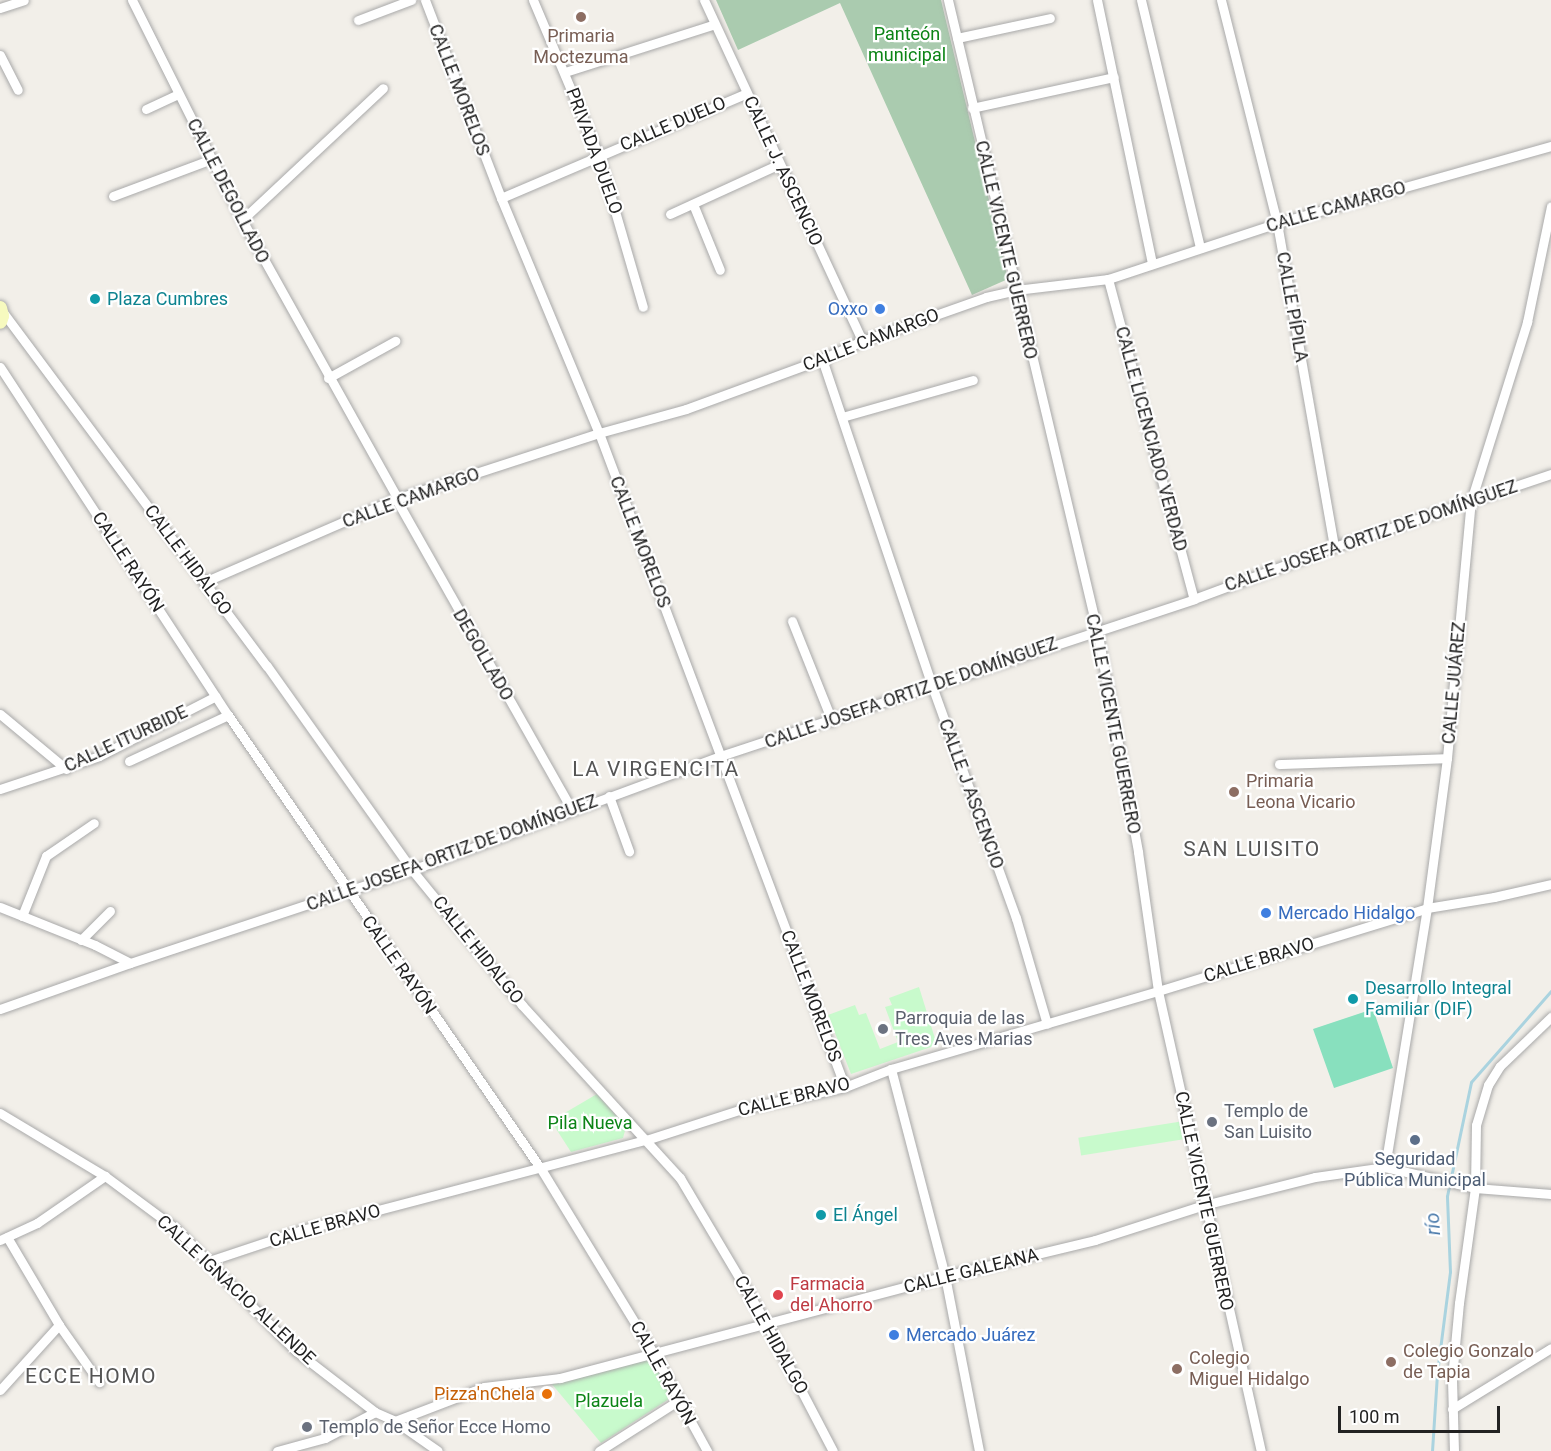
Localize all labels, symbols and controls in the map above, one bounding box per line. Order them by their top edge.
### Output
marker: Primaria Moctezuma [574,10,588,24]
street label: CALLE MORELOS [424,21,494,159]
park label: Panteón municipal [868,24,946,66]
place label: Primaria Moctezuma [533,26,629,68]
street label: PRIVADA DUELO [561,85,627,217]
street label: CALLE DUELO [617,92,729,156]
street label: CALLE J. ASCENCIO [739,93,827,249]
street label: CALLE DEGOLLADO [182,115,274,267]
street label: CALLE VICENTE GUERRERO [970,138,1042,362]
street label: CALLE CAMARGO [1264,177,1408,237]
street label: CALLE PÍPILA [1272,250,1312,364]
place label: Plaza Cumbres [107,288,228,310]
marker: Plaza Cumbres [88,292,102,306]
place label: Oxxo [828,298,868,320]
marker: Oxxo [873,302,887,316]
street label: CALLE CAMARGO [800,304,942,376]
street label: CALLE LICENCIADO VERDAD [1111,324,1191,554]
street label: CALLE CAMARGO [339,463,483,533]
street label: CALLE MORELOS [605,473,675,611]
street label: CALLE JOSEFA ORTIZ DE DOMÍNGUEZ [1222,476,1520,596]
street label: CALLE HIDALGO [140,501,236,619]
street label: CALLE RAYÓN [88,508,168,616]
street label: DEGOLLADO [448,605,518,705]
street label: CALLE VICENTE GUERRERO [1081,612,1145,836]
street label: CALLE JUÁREZ [1438,621,1470,745]
street label: CALLE JOSEFA ORTIZ DE DOMÍNGUEZ [762,633,1060,753]
street label: CALLE ITURBIDE [61,701,191,777]
street label: CALLE J ASCENCIO [934,716,1008,872]
district label: LA VIRGENCITA [572,756,740,782]
place label: Primaria Leona Vicario [1246,771,1355,814]
marker: Primaria Leona Vicario [1227,785,1241,799]
street label: CALLE JOSEFA ORTIZ DE DOMÍNGUEZ [304,790,600,916]
district label: SAN LUISITO [1183,836,1321,862]
street label: CALLE HIDALGO [428,892,528,1008]
place label: Mercado Hidalgo [1278,902,1415,924]
marker: Mercado Hidalgo [1259,906,1273,920]
street label: CALLE RAYÓN [357,912,441,1018]
street label: CALLE MORELOS [776,927,846,1065]
street label: CALLE BRAVO [1201,933,1317,987]
place label: Desarrollo Integral Familiar (DIF) [1365,978,1512,1020]
marker: Desarrollo Integral Familiar (DIF) [1346,992,1360,1006]
place label: Parroquia de las Tres Aves Marias [895,1008,1033,1050]
marker: Parroquia de las Tres Aves Marias [876,1022,890,1036]
street label: CALLE BRAVO [736,1073,852,1121]
street label: CALLE VICENTE GUERRERO [1170,1089,1238,1313]
place label: Templo de San Luisito [1224,1101,1312,1144]
park label: Pila Nueva [548,1112,632,1134]
marker: Templo de San Luisito [1205,1115,1219,1129]
marker: Seguridad Pública Municipal [1408,1133,1422,1147]
place label: Seguridad Pública Municipal [1344,1149,1486,1192]
street label: CALLE BRAVO [267,1200,383,1252]
place label: El Ángel [833,1204,898,1226]
marker: El Ángel [814,1208,828,1222]
street label: CALLE IGNACIO ALLENDE [152,1211,320,1369]
water label: río [1420,1212,1446,1236]
street label: CALLE GALEANA [901,1244,1041,1298]
street label: CALLE HIDALGO [729,1272,813,1398]
place label: Farmacia del Ahorro [790,1274,873,1316]
marker: Farmacia del Ahorro [771,1288,785,1302]
street label: CALLE RAYÓN [626,1317,700,1429]
place label: Mercado Juárez [906,1324,1035,1346]
marker: Mercado Juárez [887,1328,901,1342]
place label: Colegio Gonzalo de Tapia [1403,1341,1534,1384]
place label: Colegio Miguel Hidalgo [1189,1348,1309,1390]
marker: Colegio Gonzalo de Tapia [1384,1355,1398,1369]
marker: Colegio Miguel Hidalgo [1170,1362,1184,1376]
district label: ECCE HOMO [25,1363,157,1389]
place label: Pizza'nChela [434,1383,535,1405]
marker: Pizza'nChela [540,1387,554,1401]
park label: Plazuela [575,1390,643,1412]
scale bar [1341,1394,1503,1432]
text: 100 m [1349,1406,1400,1427]
place label: Templo de Señor Ecce Homo [319,1416,551,1438]
marker: Templo de Señor Ecce Homo [300,1420,314,1434]

